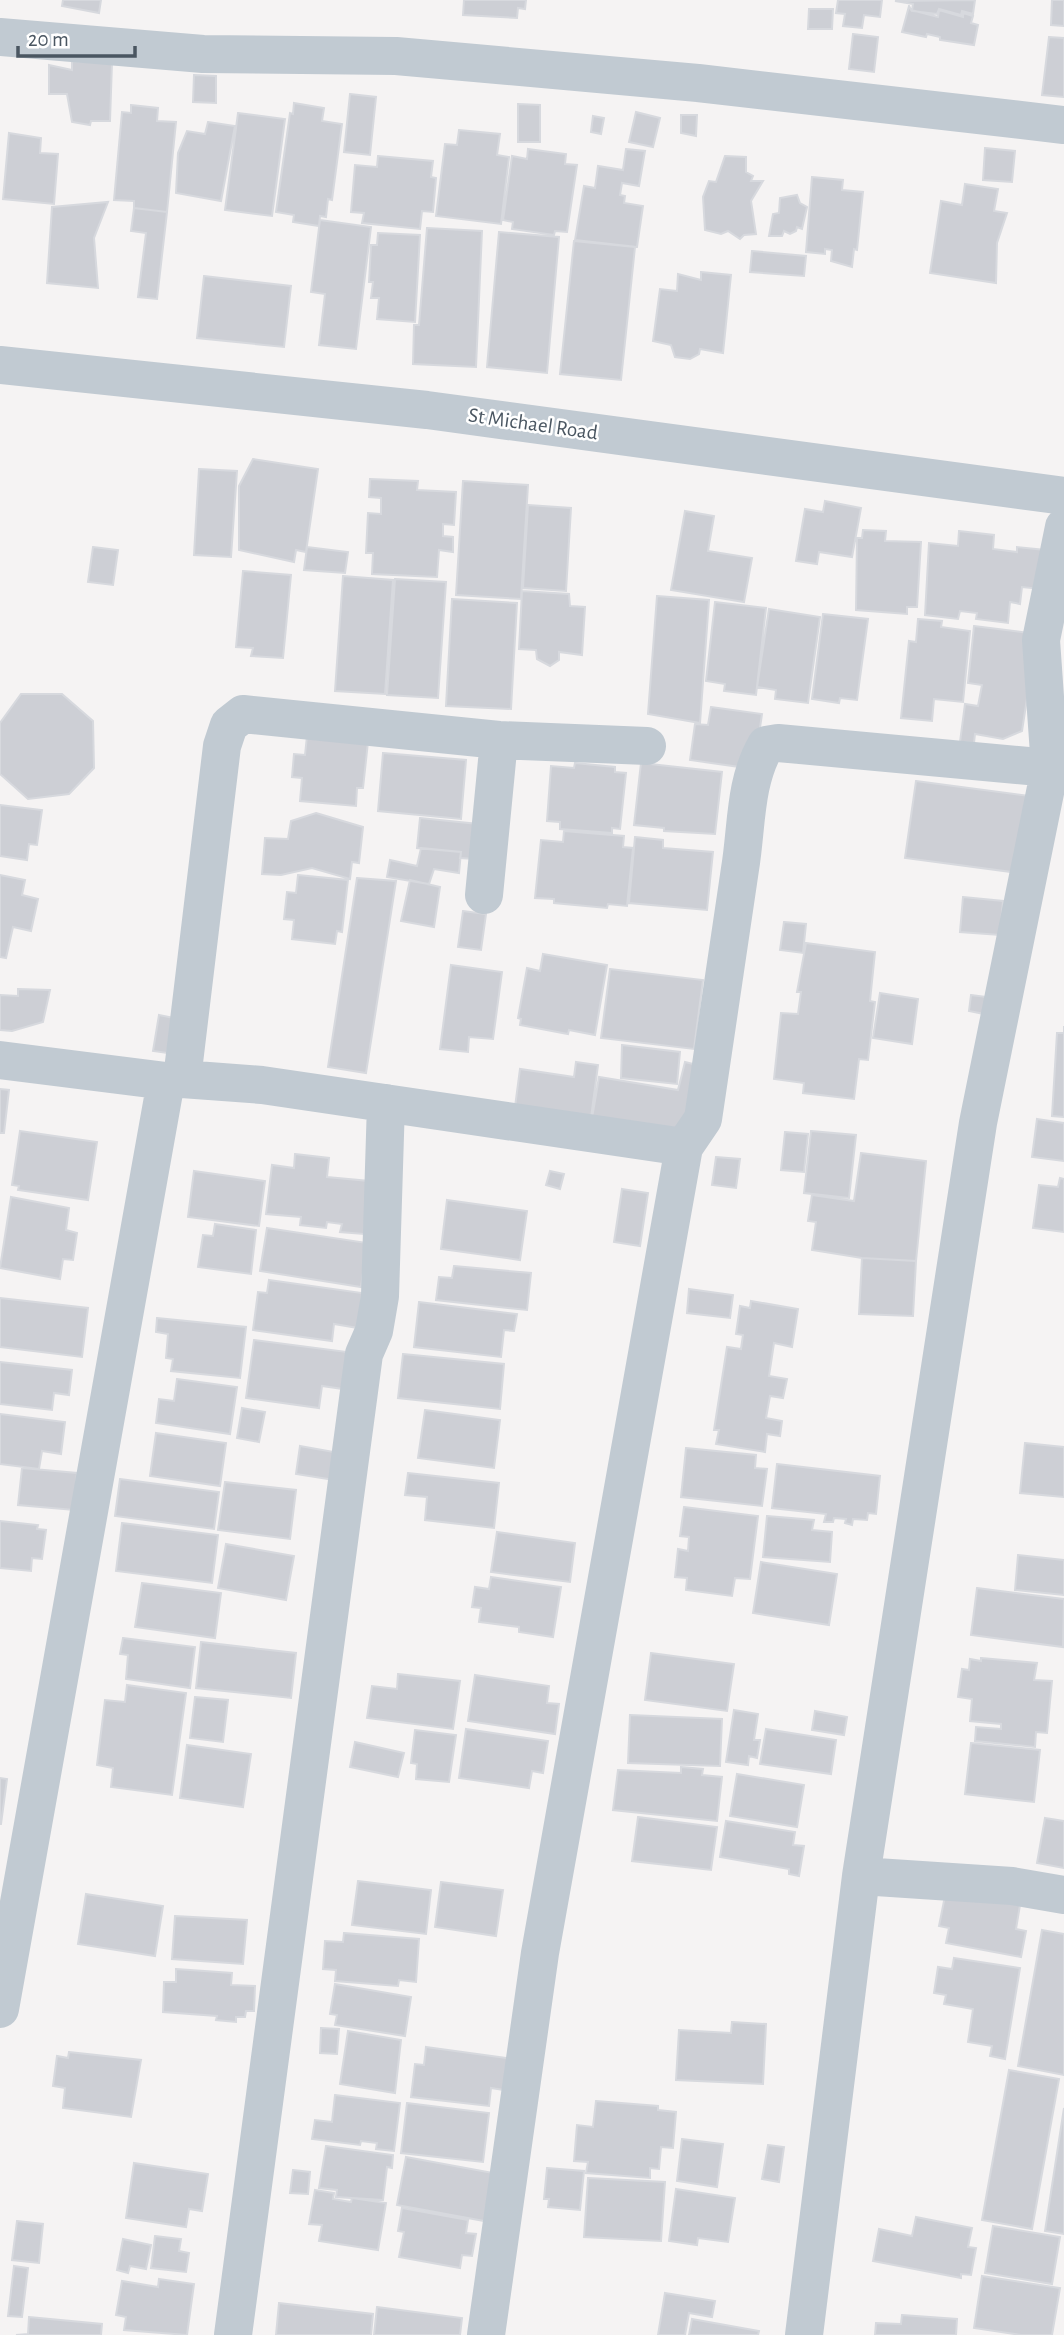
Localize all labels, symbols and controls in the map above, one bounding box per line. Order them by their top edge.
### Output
scale bar [18,14,135,58]
text: 20 m [28,29,69,50]
street label: St Michael Road [467,405,599,443]

